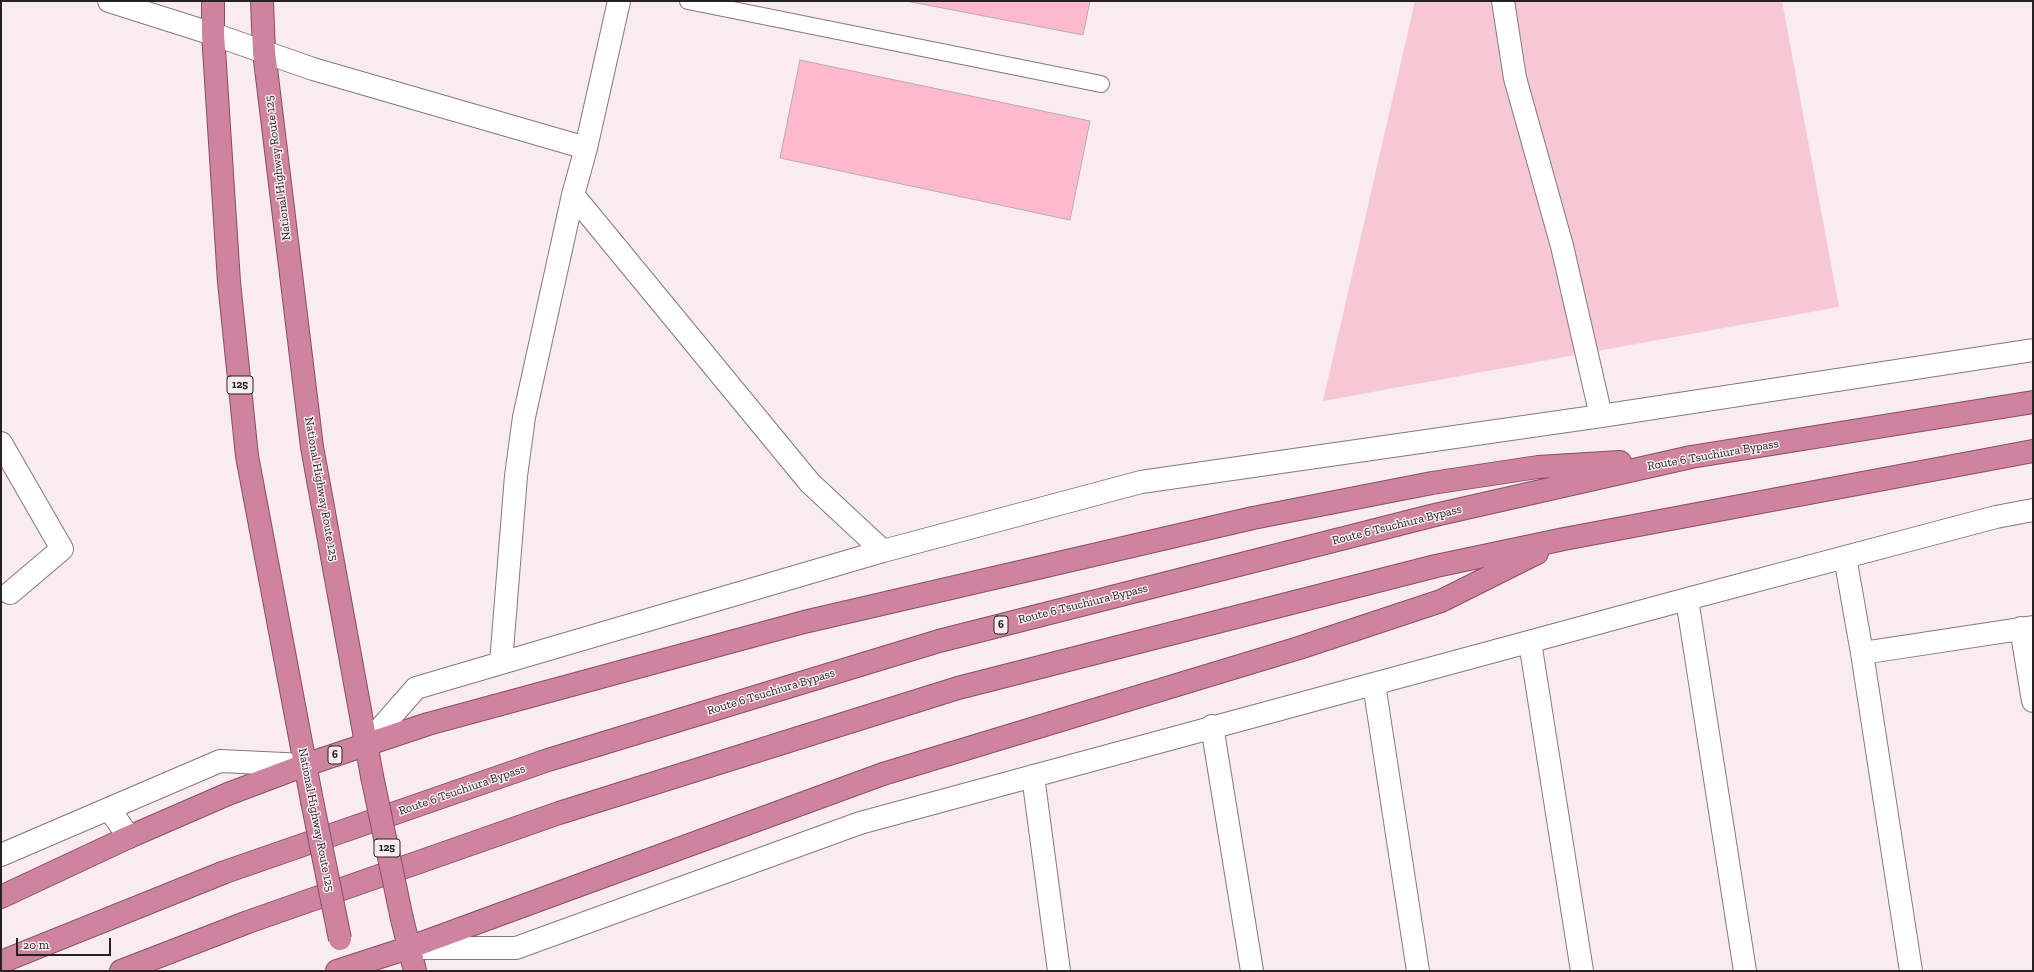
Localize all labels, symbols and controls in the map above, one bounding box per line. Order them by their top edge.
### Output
street label: National Highway Route 125 [262,95,294,241]
road number: 125 [227,376,253,394]
street label: National Highway Route 125 [301,416,341,562]
street label: Route 6 Tsuchiura Bypass [1646,436,1780,474]
street label: Route 6 Tsuchiura Bypass [1331,502,1463,548]
street label: Route 6 Tsuchiura Bypass [1017,581,1149,627]
road number: 6 [994,616,1008,634]
street label: Route 6 Tsuchiura Bypass [705,666,837,718]
road number: 6 [328,746,342,764]
street label: National Highway Route 125 [295,747,337,893]
street label: Route 6 Tsuchiura Bypass [397,762,527,818]
road number: 125 [374,839,400,857]
scale bar [18,930,113,956]
text: 20 m [23,938,49,952]

